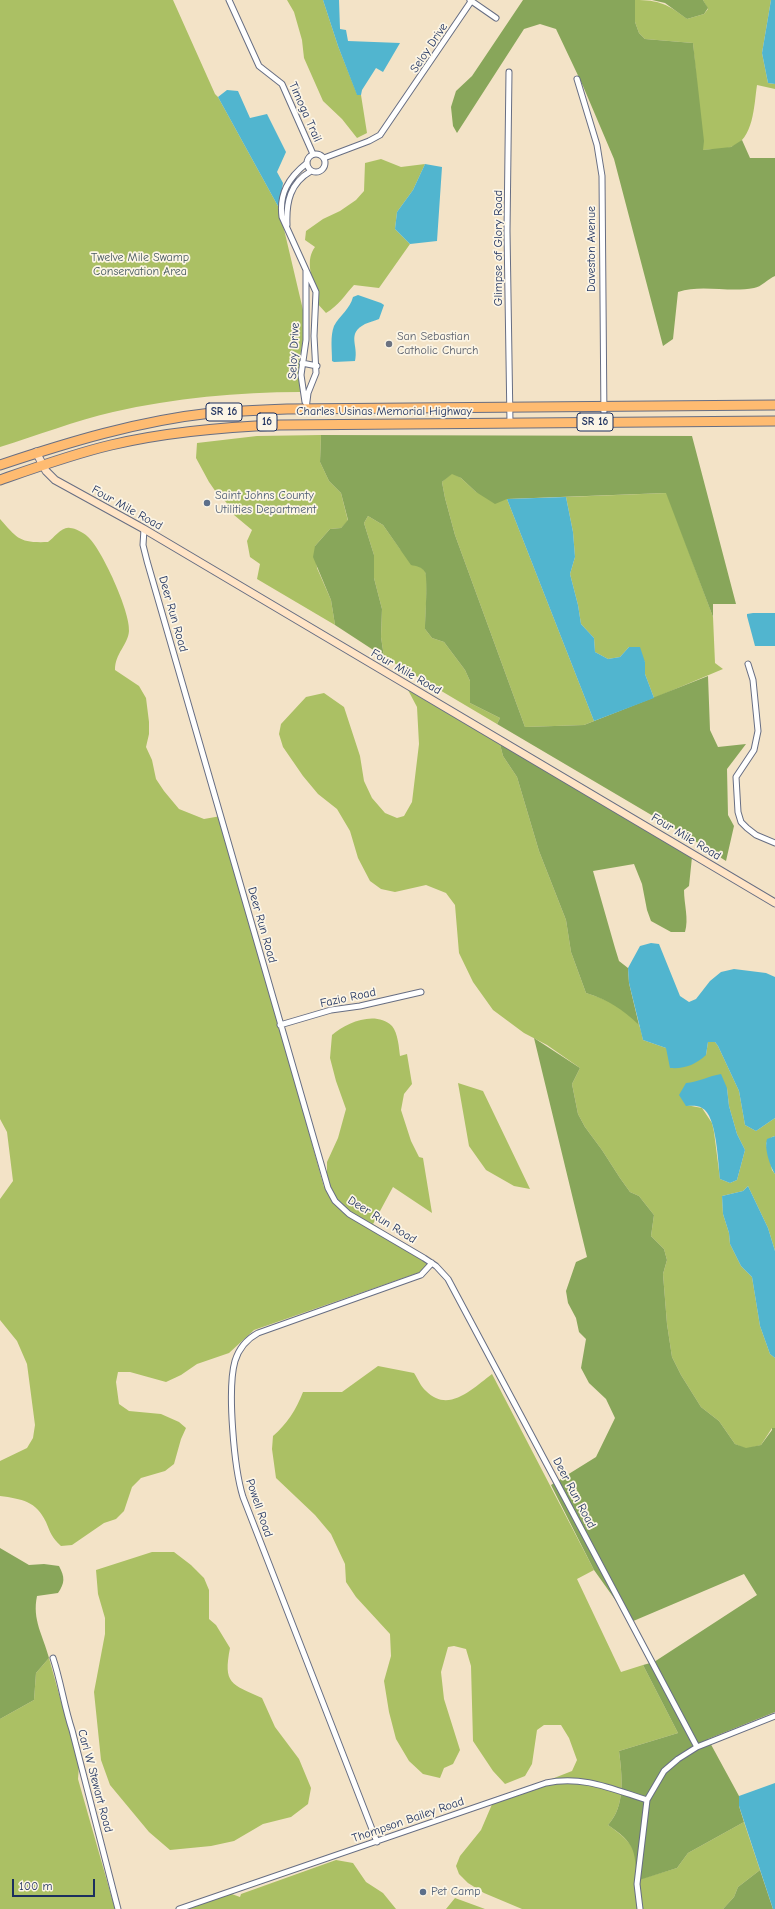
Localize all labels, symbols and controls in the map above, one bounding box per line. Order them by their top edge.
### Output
street label: Seloy Drive [407,20,451,76]
street label: Timoga Trail [285,80,325,144]
street label: Glimpse of Glory Road [492,190,506,306]
street label: Daveston Avenue [585,206,599,292]
park label: Twelve Mile Swamp Conservation Area [91,251,189,279]
street label: Seloy Drive [285,322,303,380]
place label: San Sebastian Catholic Church [397,330,478,358]
marker: San Sebastian Catholic Church [384,339,394,349]
road number: SR 16 [206,403,242,421]
street label: Charles Usinas Memorial Highway [296,405,472,419]
road number: 16 [257,413,277,431]
road number: SR 16 [577,413,613,431]
street label: Four Mile Road [89,483,165,533]
place label: Saint Johns County Utilities Department [215,489,316,517]
marker: Saint Johns County Utilities Department [202,498,212,508]
street label: Deer Run Road [155,574,191,654]
street label: Four Mile Road [368,646,444,698]
street label: Four Mile Road [649,811,723,863]
street label: Deer Run Road [244,885,280,965]
street label: Fazio Road [319,985,377,1011]
street label: Deer Run Road [345,1193,419,1247]
street label: Deer Run Road [549,1455,599,1531]
street label: Powell Road [242,1477,276,1539]
street label: Carl W Stewart Road [74,1728,116,1834]
street label: Thompson Bailey Road [350,1794,466,1846]
scale bar [14,1871,97,1897]
text: 100 m [19,1879,52,1893]
place label: Pet Camp [431,1885,481,1899]
marker: Pet Camp [418,1887,428,1897]

